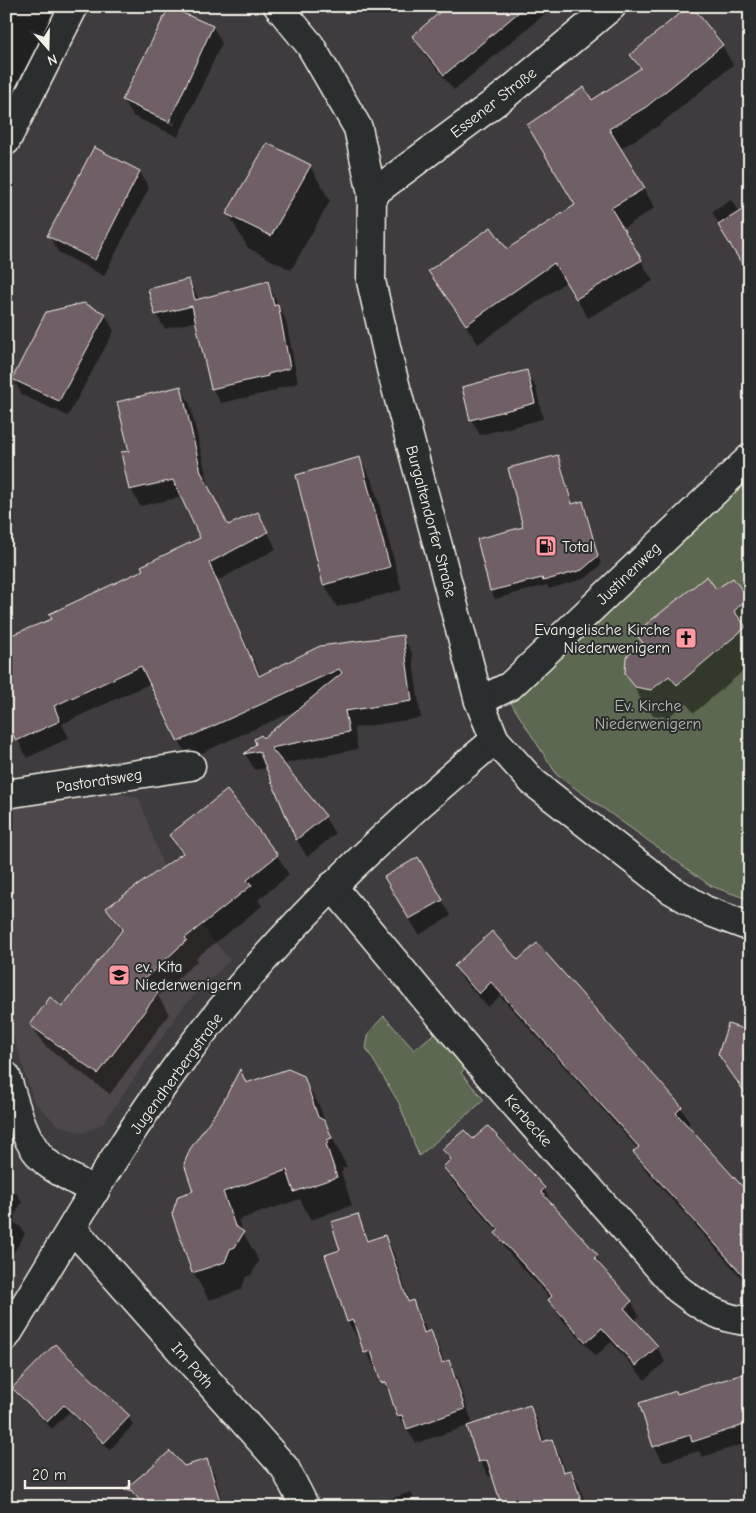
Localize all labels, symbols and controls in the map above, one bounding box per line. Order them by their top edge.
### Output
north arrow [22,22,72,72]
text: N [45,50,59,69]
street label: Essener Straße [447,64,540,142]
street label: Burgaltendorfer Straße [402,443,460,599]
fuel station icon: Total [534,534,558,558]
place label: Total [562,538,593,556]
street label: Justinenweg [593,539,664,609]
place label: Evangelische Kirche Niederwenigern [534,621,670,657]
church icon: Evangelische Kirche Niederwenigern [674,626,698,650]
park label: Ev. Kirche Niederwenigern [595,697,701,733]
street label: Pastoratsweg [55,765,144,797]
place label: ev. Kita Niederwenigern [135,958,242,994]
school or university icon: ev. Kita Niederwenigern [107,963,131,987]
street label: Jugendherbergstraße [127,1010,227,1138]
street label: Kerbecke [501,1091,556,1150]
street label: Im Poth [168,1339,217,1392]
scale bar [25,1458,129,1490]
text: 20 m [32,1466,66,1484]

